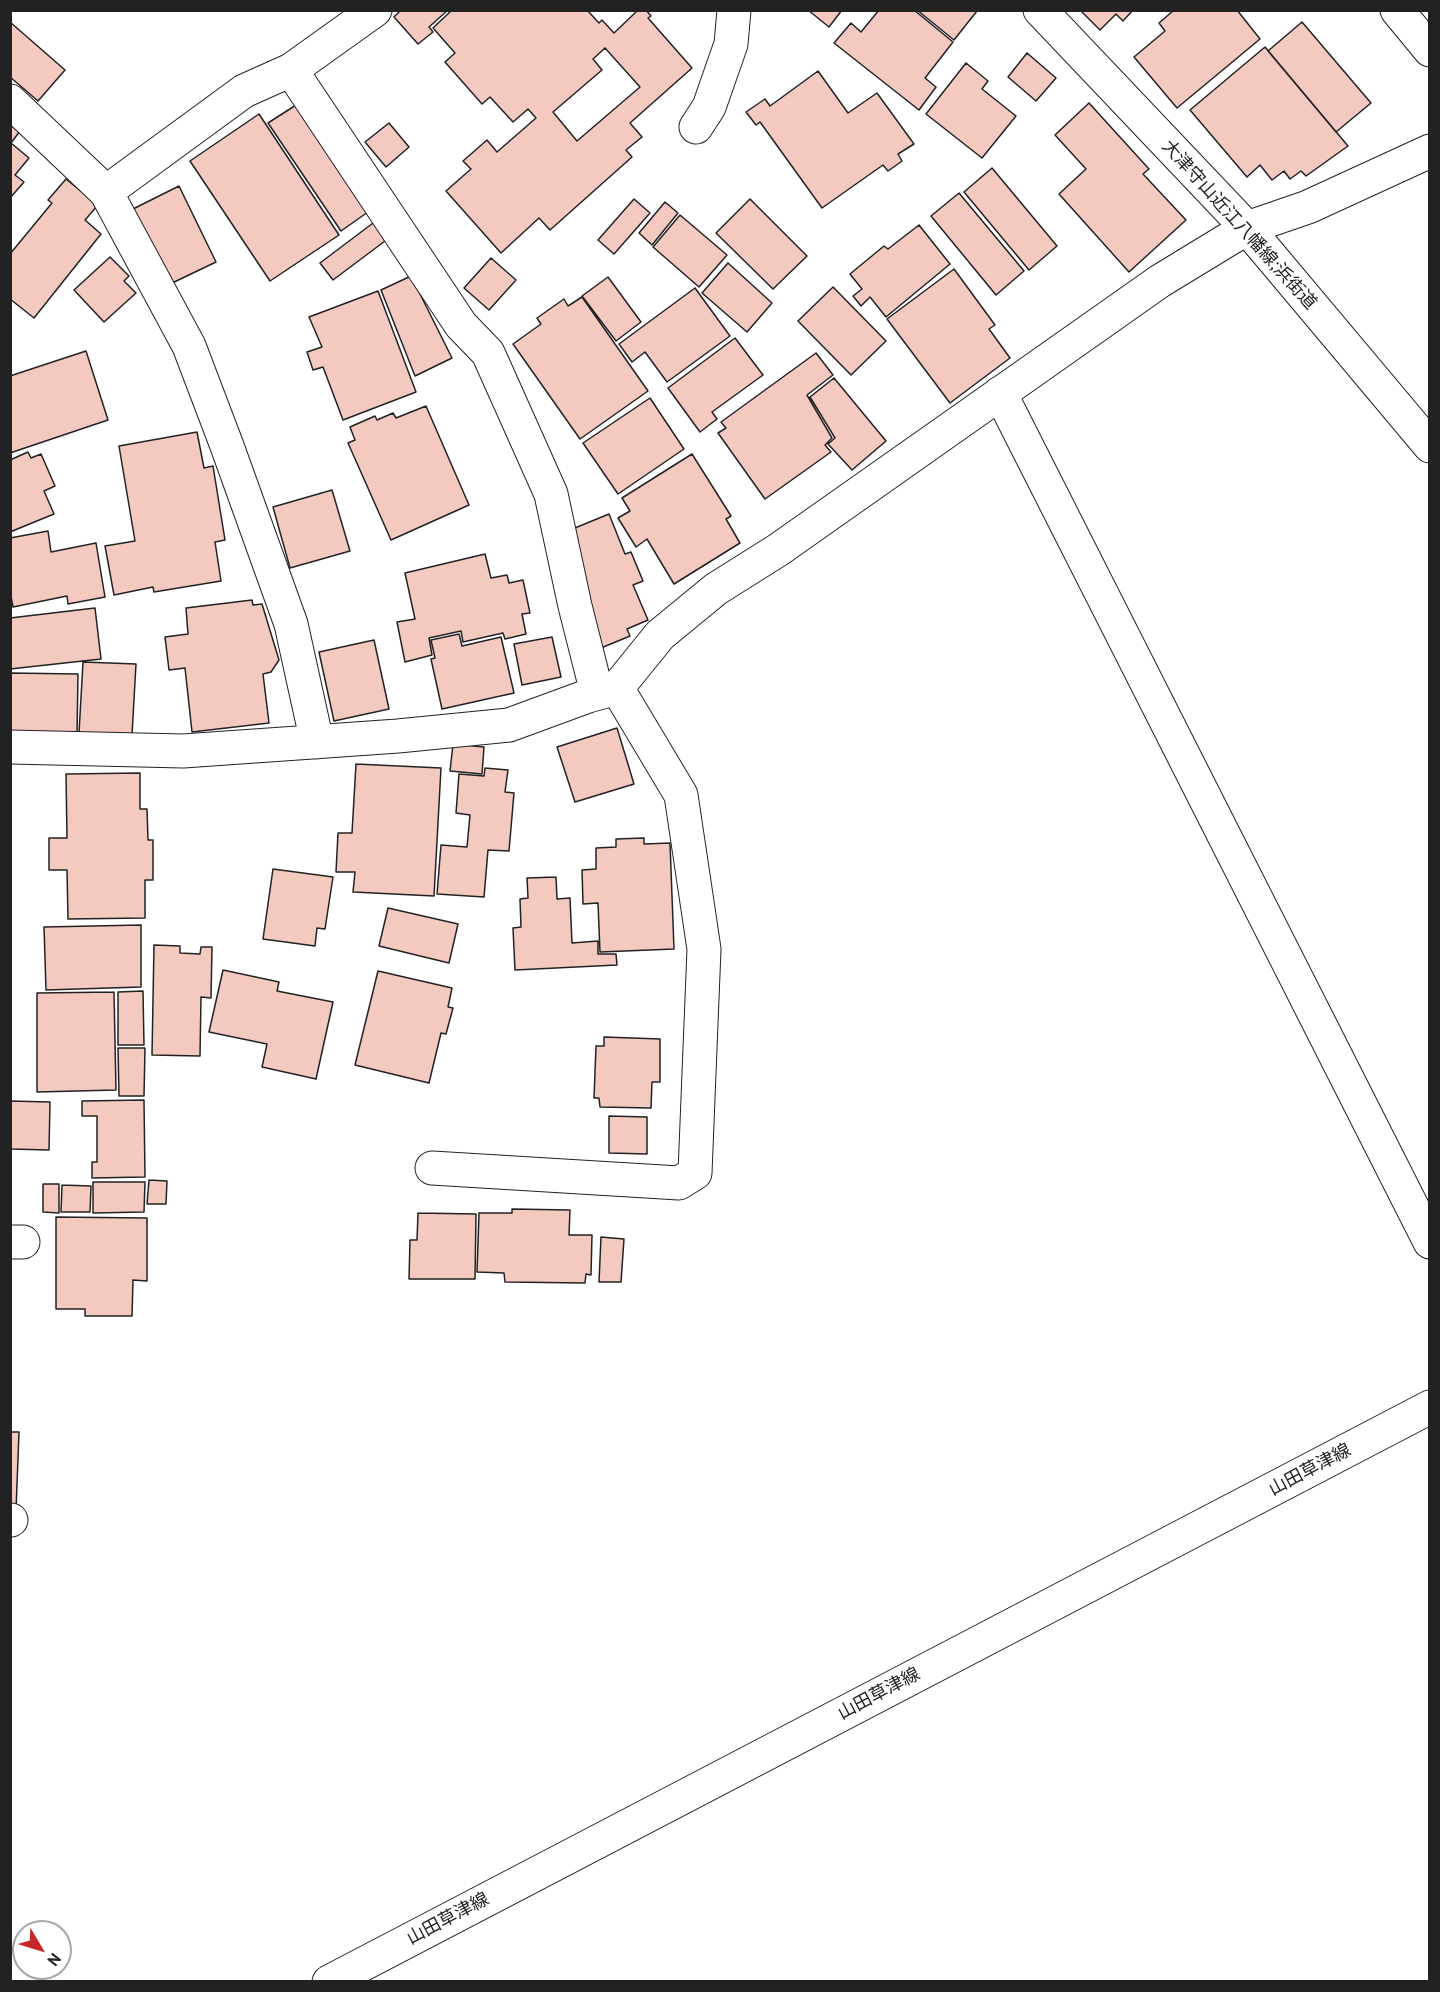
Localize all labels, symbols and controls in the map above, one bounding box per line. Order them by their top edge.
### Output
street label: 大津守山近江八幡線;浜街道 [1157,136,1321,314]
street label: 山田草津線 [1265,1439,1355,1501]
street label: 山田草津線 [834,1663,924,1725]
street label: 山田草津線 [403,1888,493,1950]
north arrow [12,1920,72,1980]
text: N [43,1950,66,1970]

